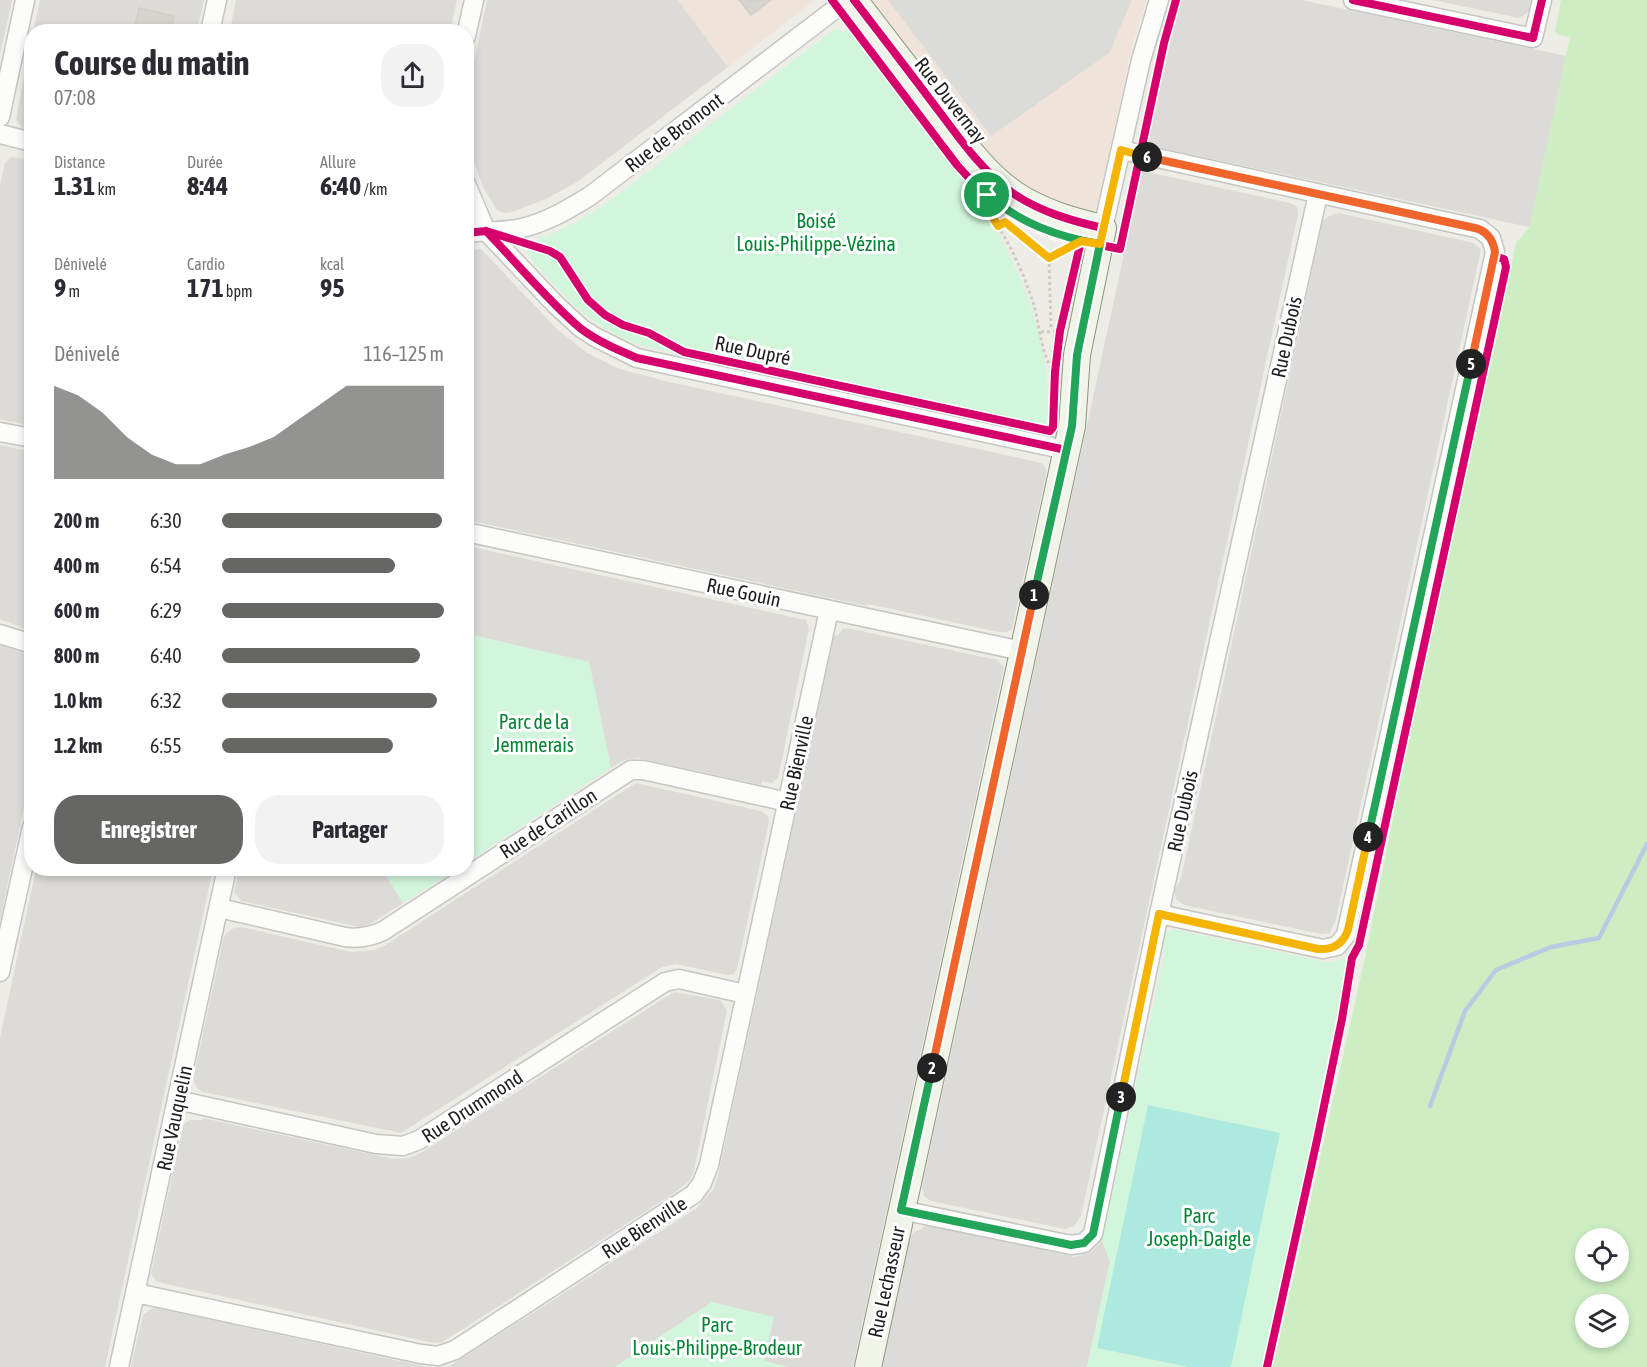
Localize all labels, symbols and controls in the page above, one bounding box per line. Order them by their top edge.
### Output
text: Course du matin [54,44,250,82]
button: share [381,44,444,107]
street label: Rue Duvernay [910,52,992,148]
text: 07:08 [54,86,96,109]
street label: Rue de Bromont [620,88,728,176]
pin: 6 [1132,142,1162,172]
text: 6 [1143,148,1151,166]
text: Distance [54,153,105,171]
text: Durée [187,153,223,171]
text: Allure [320,153,356,171]
pin [961,169,1012,220]
text: 1.31 [54,171,95,201]
text: 8:44 [187,171,228,201]
text: 6:40 [320,171,361,201]
icon: arrive [970,178,1003,211]
text: km [95,180,116,198]
text: /km [361,180,387,198]
park label: Boisé Louis-Philippe-Vézina [736,209,896,255]
text: Dénivelé [54,255,107,273]
text: Cardio [187,255,225,273]
text: kcal [320,255,344,273]
text: 9 [54,273,66,303]
text: 171 [187,273,224,303]
text: 95 [320,273,344,303]
text: m [66,282,80,300]
text: bpm [224,282,253,300]
street label: Rue Dubois [1266,294,1306,380]
street label: Rue Dupré [713,331,793,369]
text: Dénivelé [54,342,120,365]
text: 116–125 m [363,342,444,365]
pin: 5 [1456,349,1486,379]
text: 5 [1467,355,1475,373]
text: 200 m [54,509,99,532]
text: 6:30 [150,509,182,532]
text: 400 m [54,554,99,577]
text: 6:54 [150,554,182,577]
street label: Rue Gouin [705,573,783,611]
pin: 1 [1019,580,1049,610]
text: 1 [1030,586,1038,604]
text: 600 m [54,599,99,622]
text: 6:29 [150,599,182,622]
text: 800 m [54,644,99,667]
text: 6:40 [150,644,182,667]
text: 1.0 km [54,689,102,712]
text: 6:32 [150,689,182,712]
park label: Parc de la Jemmerais [494,710,574,756]
street label: Rue Bienville [775,713,817,813]
text: 1.2 km [54,734,102,757]
text: 6:55 [150,734,182,757]
street label: Rue Dubois [1162,768,1202,854]
street label: Rue de Carillon [495,783,601,863]
button: Enregistrer [54,795,243,864]
button: Partager [255,795,444,864]
pin: 4 [1353,822,1383,852]
text: 4 [1364,828,1372,846]
pin: 2 [917,1053,947,1083]
text: 2 [928,1059,936,1077]
street label: Rue Vauquelin [152,1063,196,1173]
street label: Rue Drummond [417,1065,527,1147]
pin: 3 [1106,1082,1136,1112]
text: 3 [1117,1088,1125,1106]
street label: Rue Bienville [597,1191,691,1263]
park label: Parc Joseph-Daigle [1147,1204,1251,1250]
street label: Rue Lechasseur [863,1223,909,1340]
map controls [1575,1228,1629,1348]
button: locate [1575,1228,1629,1282]
button: layers [1575,1294,1629,1348]
park label: Parc Louis-Philippe-Brodeur [632,1313,803,1359]

